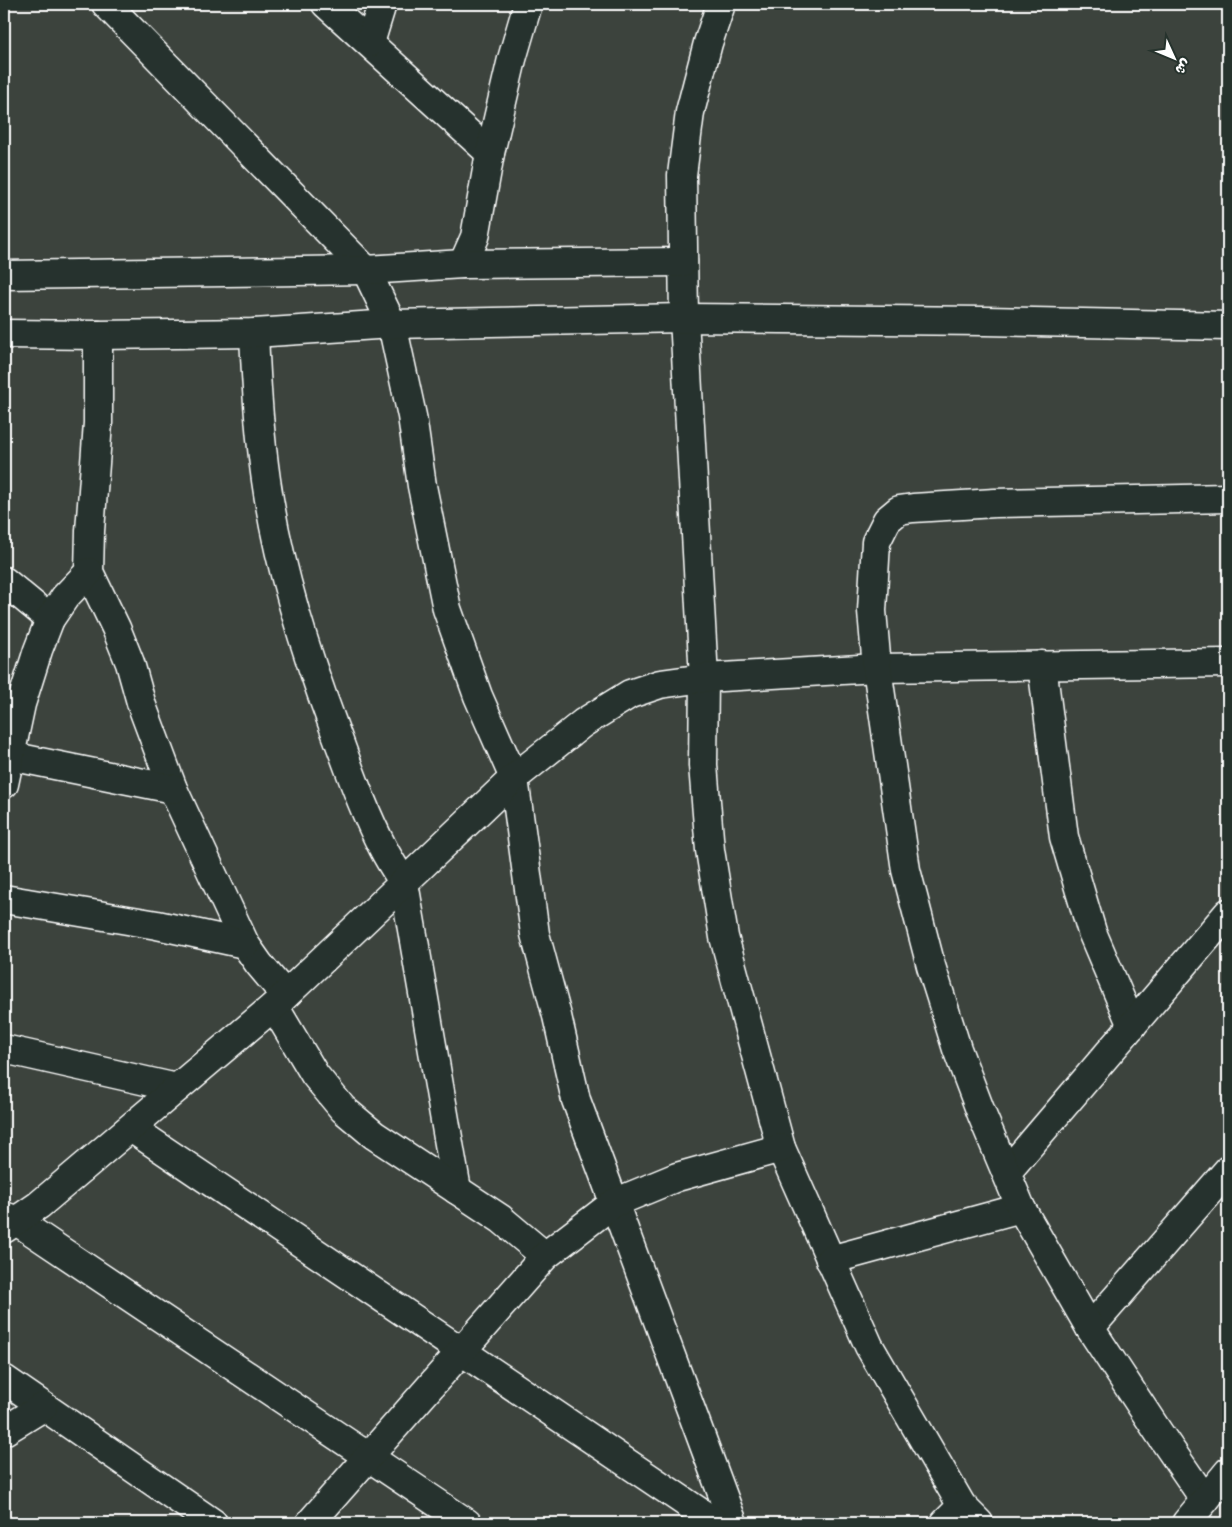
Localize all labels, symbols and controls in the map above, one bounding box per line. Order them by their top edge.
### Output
north arrow [1150,32,1200,82]
text: ش [1172,55,1194,78]

